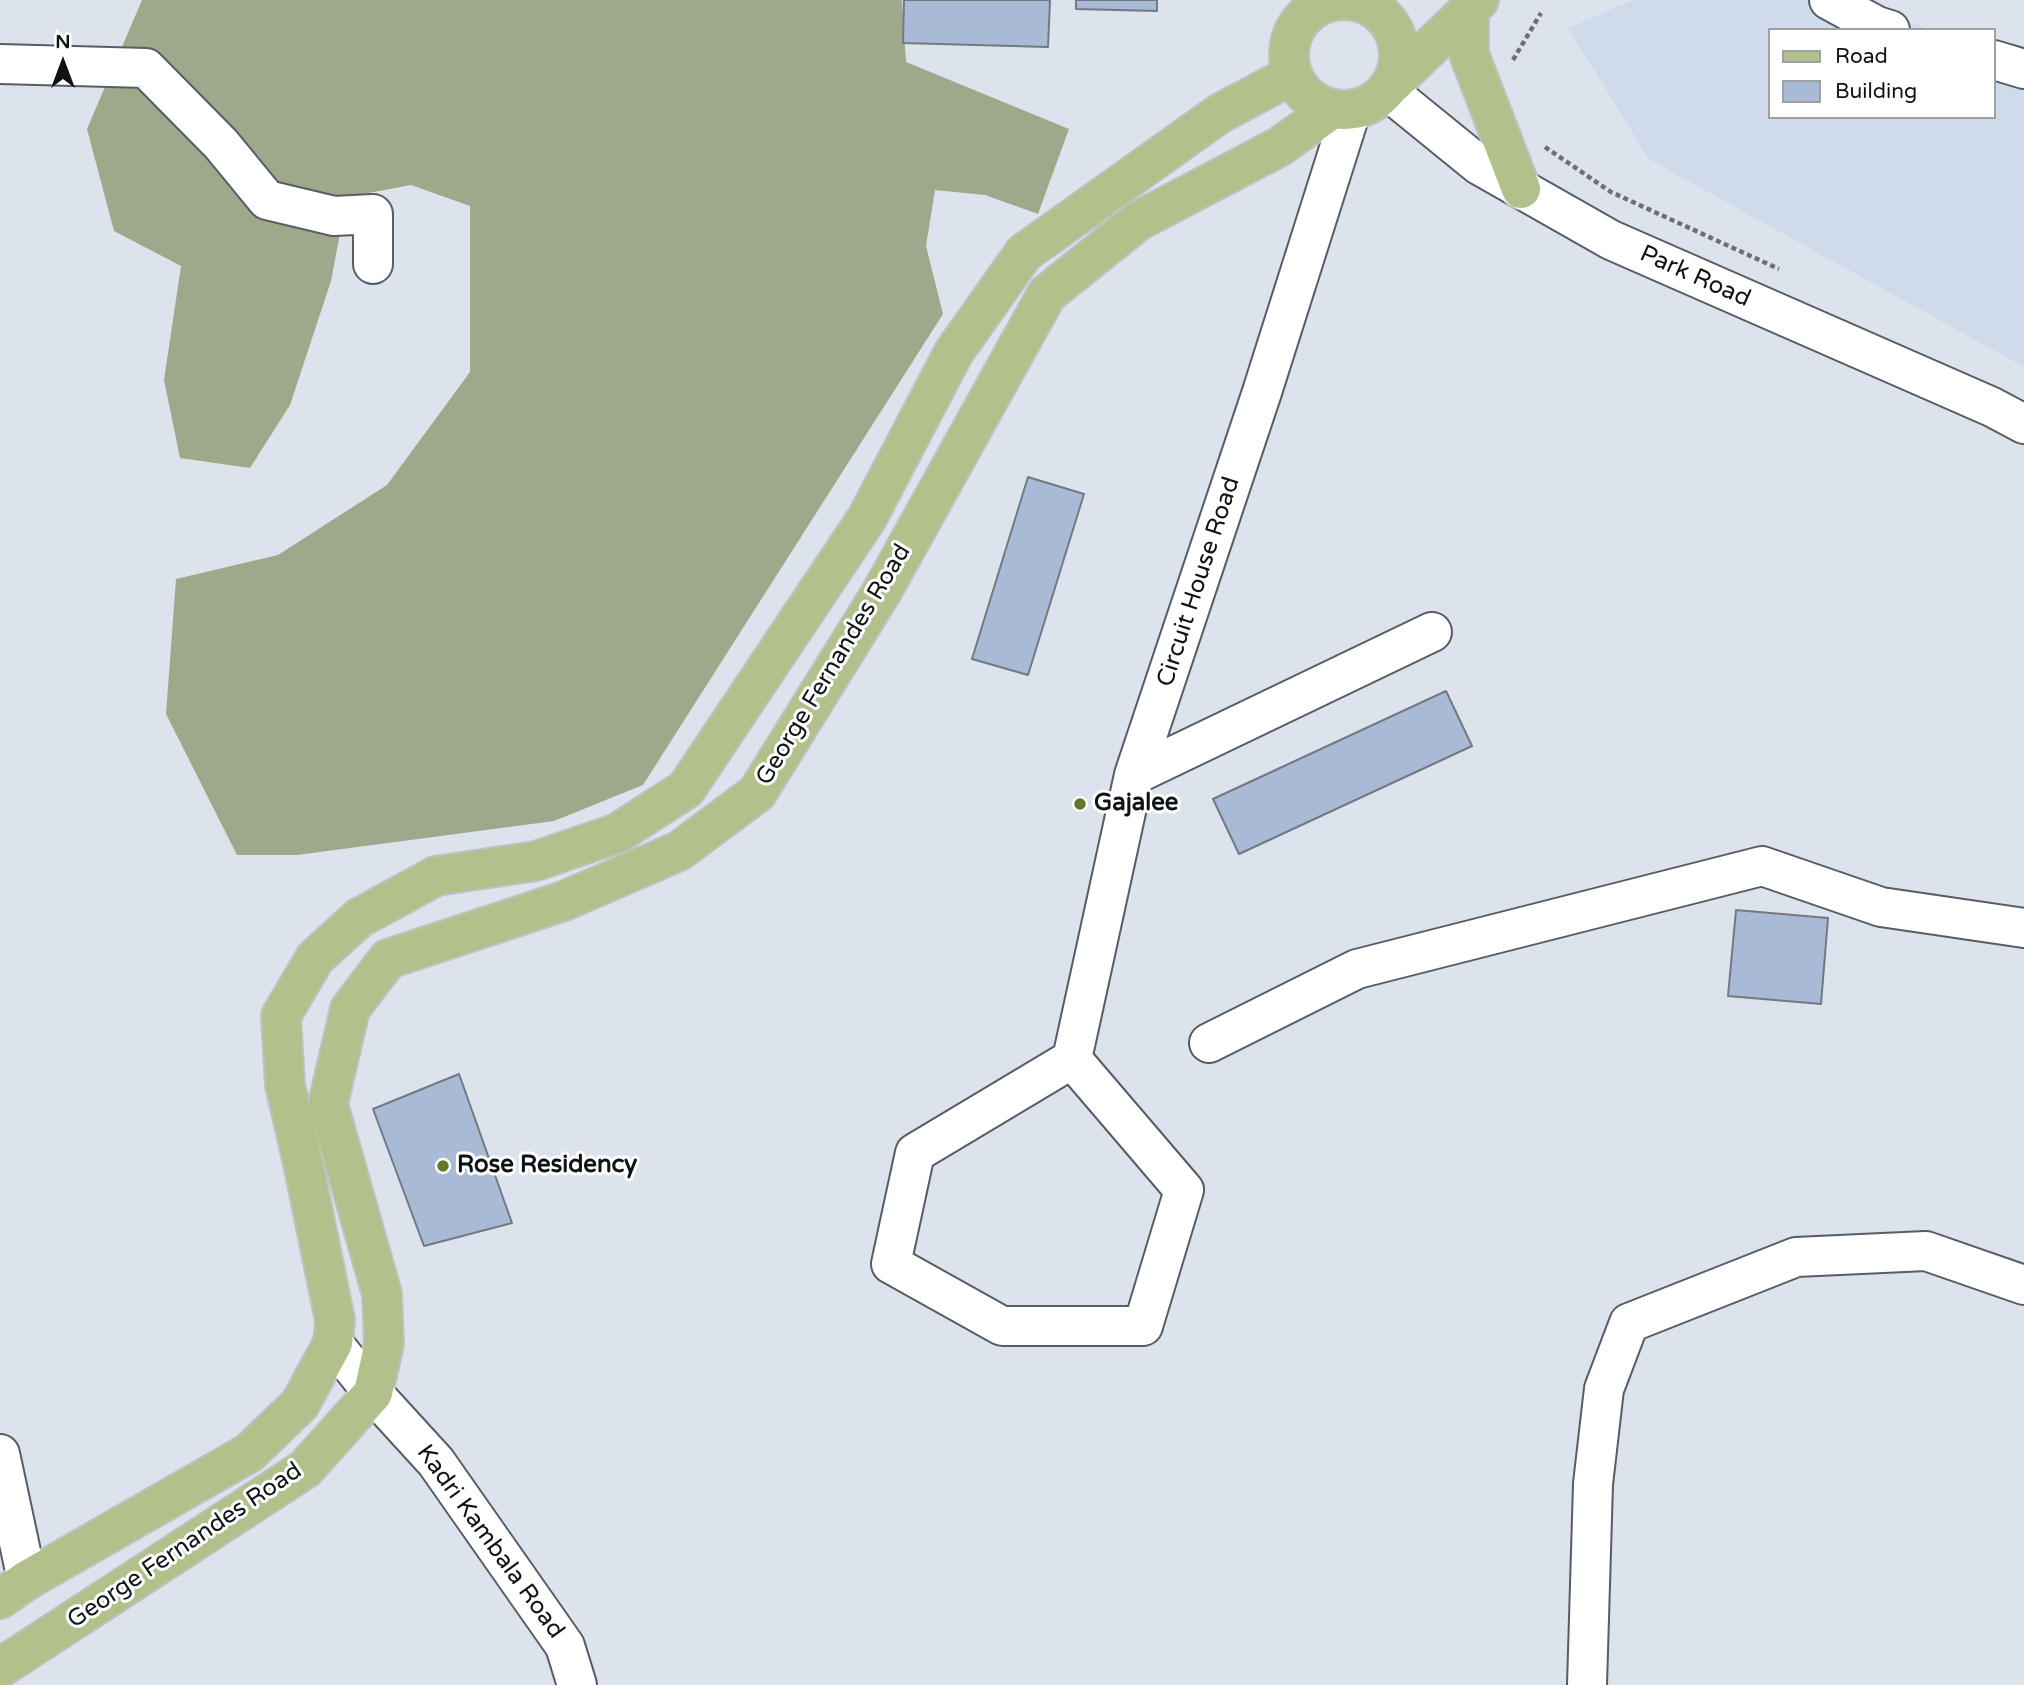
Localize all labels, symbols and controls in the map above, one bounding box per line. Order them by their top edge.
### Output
north arrow [28,28,98,98]
legend [1769,28,1996,119]
text: N [55,31,71,53]
text: Road [1835,44,1888,69]
text: Building [1835,79,1917,104]
street label: Park Road [1635,240,1755,314]
street label: Circuit House Road [1151,473,1247,691]
street label: George Fernandes Road [751,539,917,791]
place label: Gajalee [1094,790,1178,818]
marker: Gajalee [1072,796,1088,812]
place label: Rose Residency [457,1152,637,1180]
marker: Rose Residency [435,1158,451,1174]
street label: Kadri Kambala Road [410,1440,570,1644]
street label: George Fernandes Road [63,1457,307,1635]

